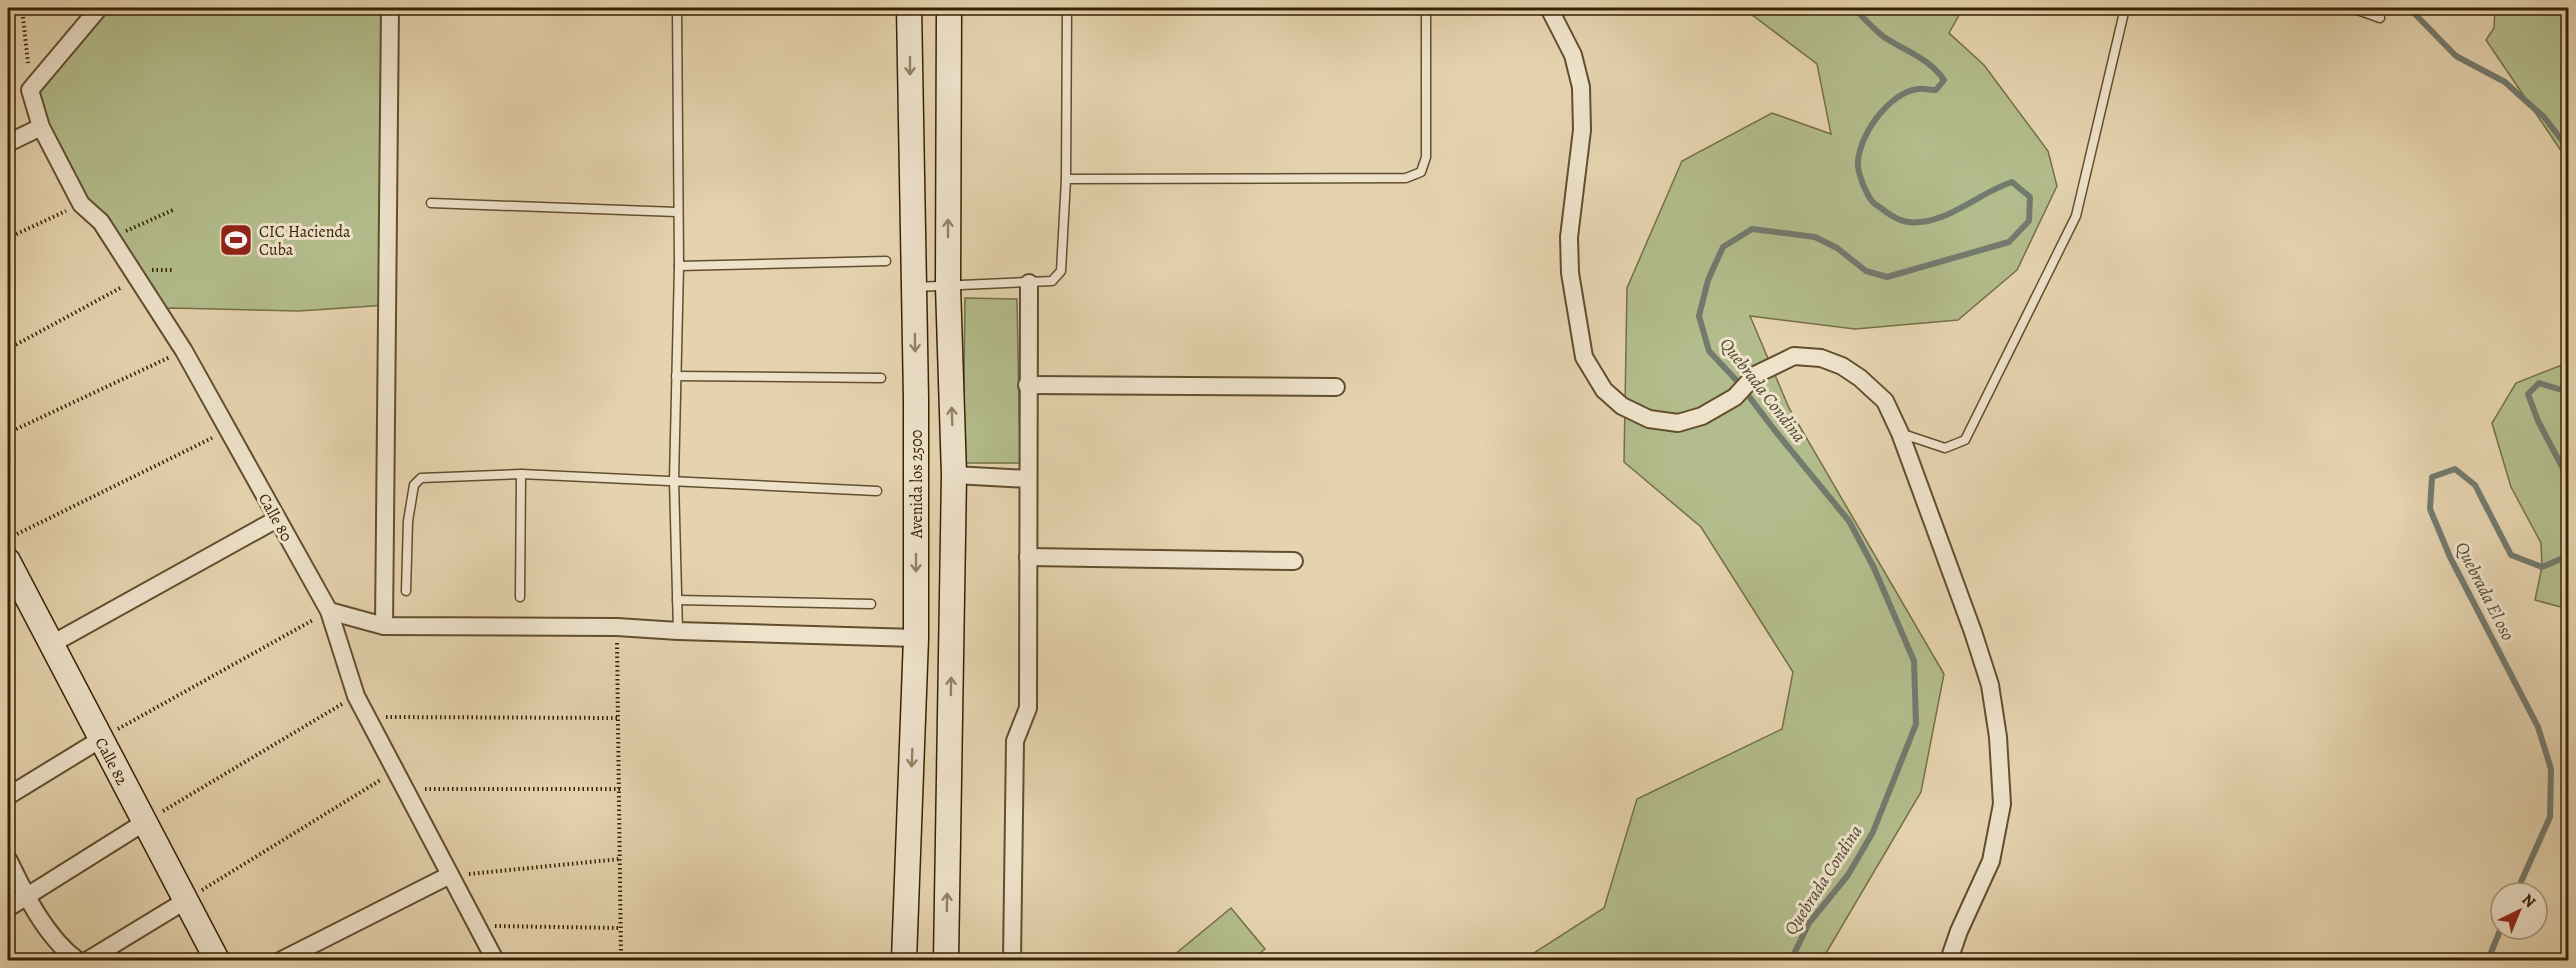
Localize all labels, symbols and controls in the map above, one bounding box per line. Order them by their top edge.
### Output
one-way arrow [904,55,916,75]
one-way arrow [942,218,954,238]
place label: CIC Hacienda Cuba [259,221,351,261]
sports icon: CIC Hacienda Cuba [218,222,254,258]
one-way arrow [909,333,921,353]
water label: Quebrada Condina [1715,333,1811,447]
one-way arrow [947,407,958,427]
street label: Avenida los 2500 [906,430,928,539]
street label: Calle 80 [253,489,297,546]
water label: Quebrada El oso [2450,537,2520,645]
one-way arrow [910,552,922,572]
one-way arrow [945,677,956,697]
street label: Calle 82 [89,734,133,789]
one-way arrow [906,747,917,767]
water label: Quebrada Condina [1778,820,1868,940]
north arrow [2489,881,2549,941]
text: N [2517,889,2541,913]
one-way arrow [941,893,953,913]

